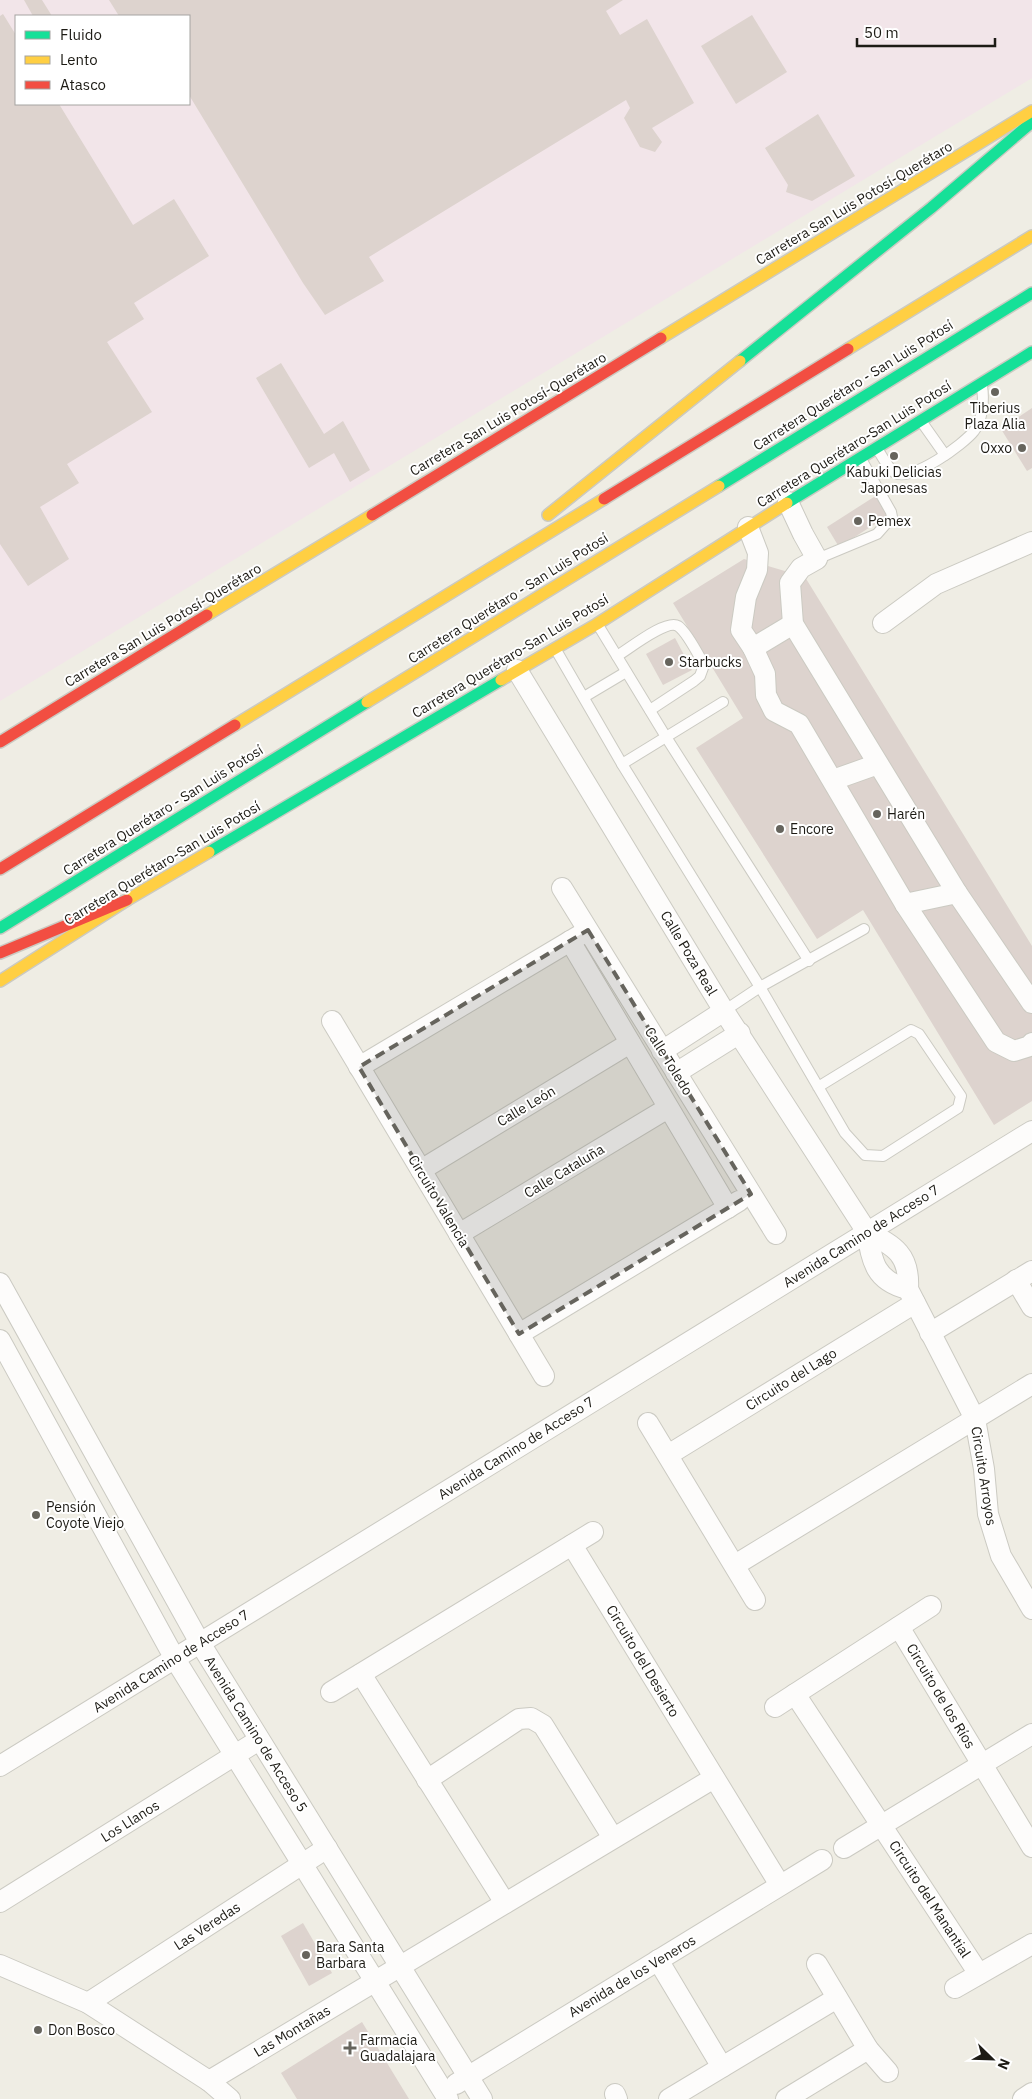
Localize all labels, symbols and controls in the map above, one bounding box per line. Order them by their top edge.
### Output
legend [15,15,190,105]
scale bar [857,15,994,47]
text: 50 m [864,23,899,42]
text: Fluido [60,25,102,44]
text: Lento [60,50,98,69]
text: Atasco [60,75,106,94]
street label: Carretera San Luis Potosí-Querétaro [752,137,956,269]
street label: Carretera Querétaro - San Luis Potosí [750,315,957,454]
street label: Carretera San Luis Potosí-Querétaro [406,348,610,480]
street label: Carretera Querétaro-San Luis Potosí [753,376,955,511]
marker: Tiberius Plaza Alia [989,386,1001,398]
place label: Tiberius Plaza Alia [965,399,1026,433]
place label: Oxxo [980,439,1012,457]
marker: Oxxo [1016,442,1028,454]
marker: Kabuki Delicias Japonesas [888,450,900,462]
place label: Kabuki Delicias Japonesas [846,463,942,497]
place label: Pemex [868,512,911,530]
marker: Pemex [852,515,864,527]
street label: Carretera Querétaro - San Luis Potosí [405,528,612,667]
street label: Carretera San Luis Potosí-Querétaro [61,559,265,691]
street label: Carretera Querétaro-San Luis Potosí [409,590,612,722]
place label: Starbucks [679,653,742,671]
marker: Starbucks [663,656,675,668]
street label: Carretera Querétaro - San Luis Potosí [60,740,267,879]
street label: Carretera Querétaro-San Luis Potosí [61,797,264,929]
place label: Harén [887,805,925,823]
marker: Harén [871,808,883,820]
place label: Encore [790,820,834,838]
marker: Encore [774,823,786,835]
street label: Calle Poza Real [657,907,721,999]
street label: Calle Toledo [641,1024,697,1099]
street label: Calle León [493,1082,559,1130]
street label: Calle Cataluña [521,1140,608,1202]
street label: Circuito Valencia [404,1151,474,1251]
street label: Avenida Camino de Acceso 7 [780,1181,942,1291]
street label: Circuito del Lago [742,1344,840,1414]
street label: Avenida Camino de Acceso 7 [435,1393,597,1503]
street label: Circuito Arroyos [967,1425,1001,1527]
place label: Pensión Coyote Viejo [46,1498,124,1532]
marker: Pensión Coyote Viejo [30,1509,42,1521]
street label: Circuito del Desierto [602,1602,684,1720]
street label: Avenida Camino de Acceso 7 [90,1606,252,1716]
street label: Circuito de los Ríos [902,1640,980,1752]
street label: Avenida Camino de Acceso 5 [201,1653,311,1815]
street label: Los Llanos [97,1796,163,1846]
street label: Circuito del Manantial [885,1837,975,1961]
street label: Las Veredas [170,1898,244,1954]
street label: Avenida de los Veneros [565,1931,699,2021]
place label: Bara Santa Barbara [316,1938,385,1972]
marker: Bara Santa Barbara [300,1949,312,1961]
street label: Las Montañas [250,2001,334,2061]
place label: Don Bosco [48,2021,115,2039]
marker: Don Bosco [32,2024,44,2036]
place label: Farmacia Guadalajara [360,2031,436,2065]
north arrow [967,2034,1017,2084]
marker: Farmacia Guadalajara [344,2042,356,2054]
text: N [994,2056,1014,2072]

